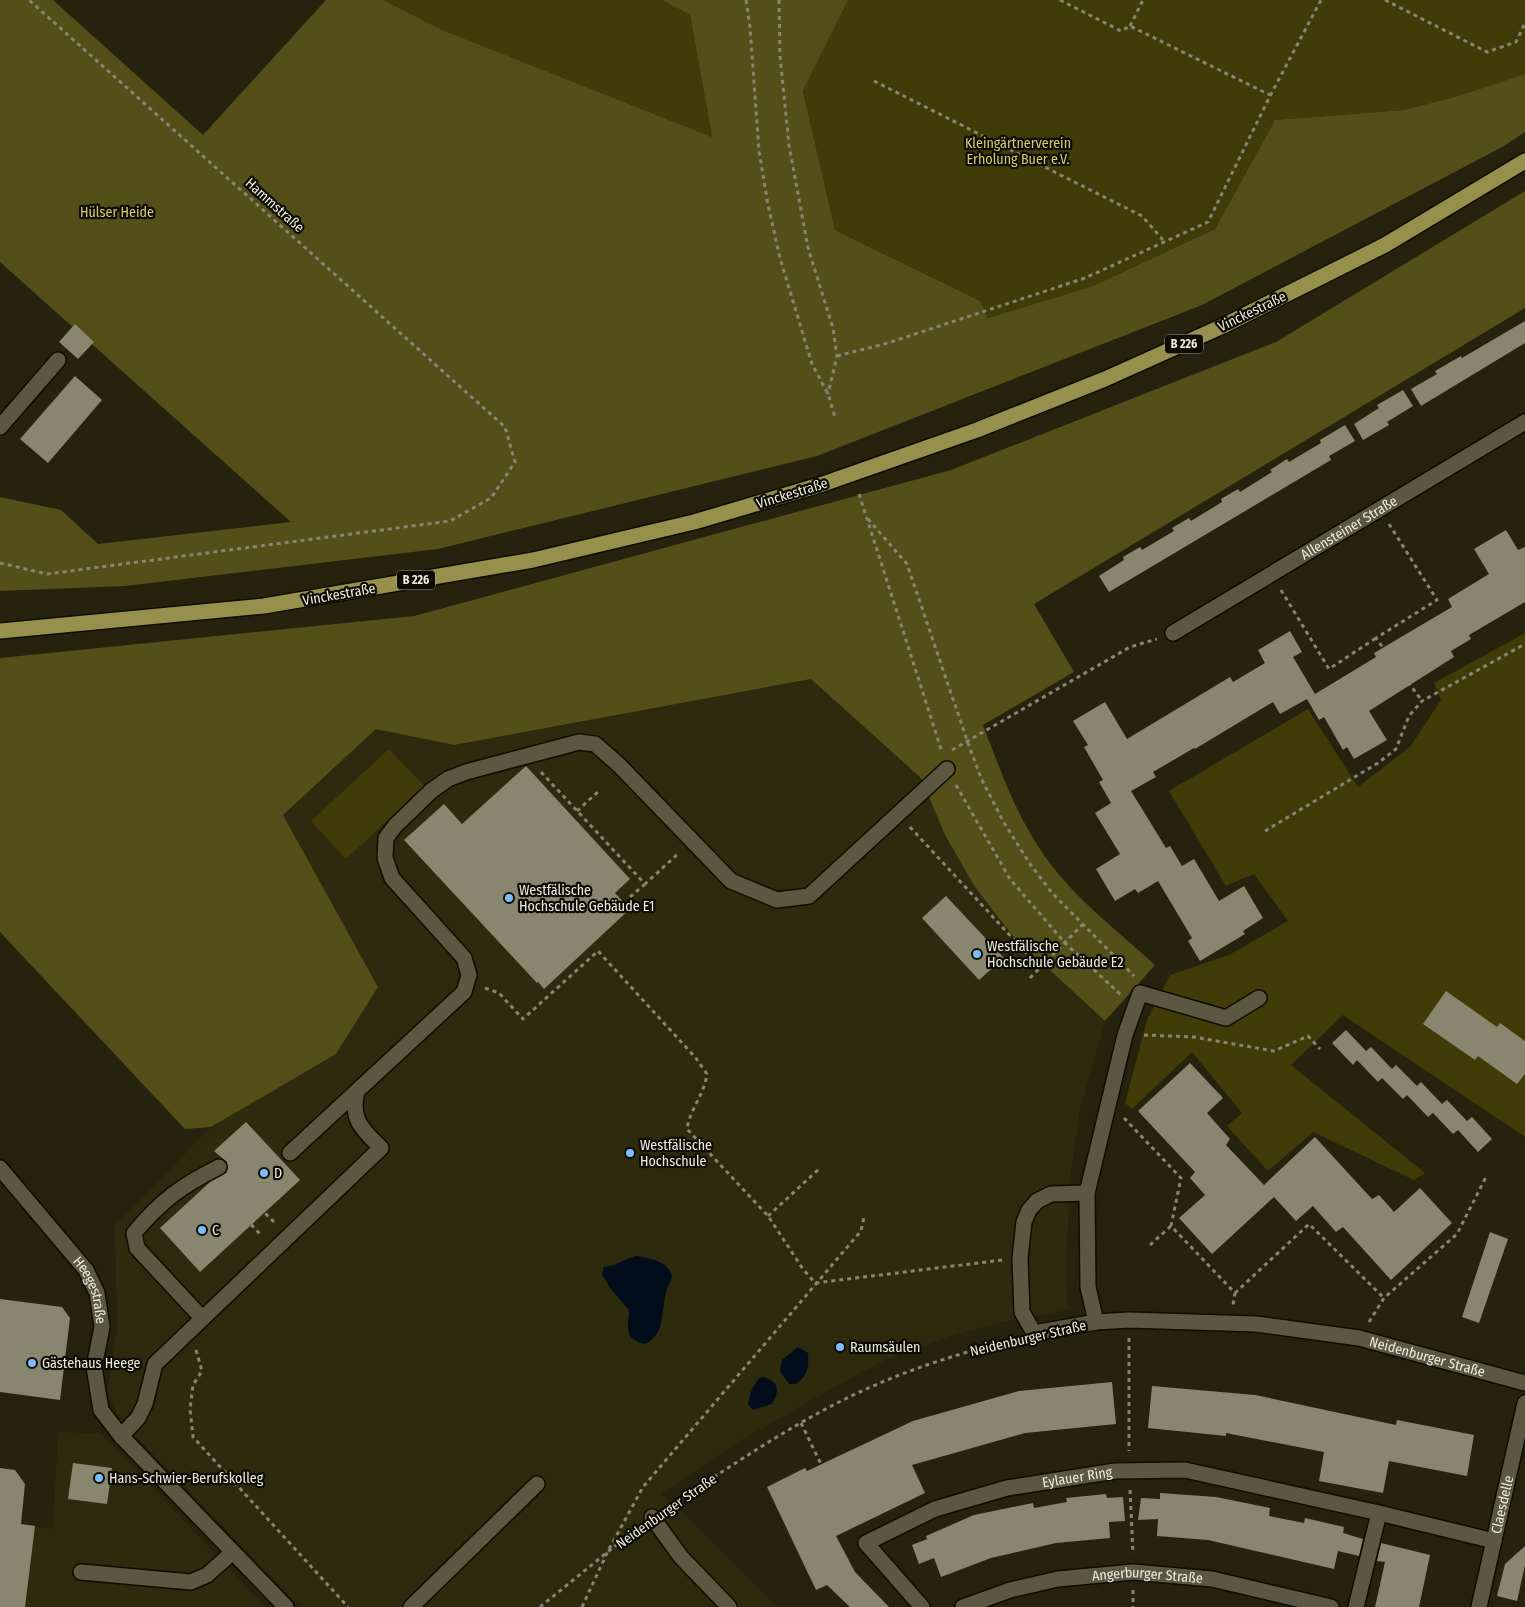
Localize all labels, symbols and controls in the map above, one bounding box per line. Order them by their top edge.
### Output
park label: Kleingärtnerverein Erholung Buer e.V. [965,135,1071,168]
street label: Hammstraße [242,175,308,236]
park label: Hülser Heide [80,204,154,221]
street label: Vinckestraße [1215,288,1289,335]
road number: B 226 [1165,334,1203,354]
street label: Vinckestraße [754,475,830,512]
street label: Allensteiner Straße [1298,493,1401,564]
road number: B 226 [397,570,435,590]
street label: Vinckestraße [301,580,377,609]
place label: Westfälische Hochschule Gebäude E1 [519,882,655,915]
marker: Westfälische Hochschule Gebäude E1 [503,892,515,904]
place label: Westfälische Hochschule Gebäude E2 [987,938,1124,971]
marker: Westfälische Hochschule Gebäude E2 [971,948,983,960]
place label: Westfälische Hochschule [640,1137,712,1170]
marker: Westfälische Hochschule [624,1147,636,1159]
place label: D [274,1165,282,1182]
marker: D [258,1167,270,1179]
place label: C [212,1222,219,1239]
marker: C [196,1224,208,1236]
street label: Heegestraße [69,1253,109,1325]
street label: Neidenburger Straße [968,1317,1088,1360]
street label: Neidenburger Straße [1368,1333,1487,1381]
place label: Raumsäulen [850,1339,920,1356]
marker: Raumsäulen [834,1341,846,1353]
place label: Gästehaus Heege [42,1355,141,1372]
marker: Gästehaus Heege [26,1357,38,1369]
street label: Eylauer Ring [1041,1463,1114,1491]
place label: Hans-Schwier-Berufskolleg [109,1470,264,1487]
street label: Neidenburger Straße [613,1470,720,1552]
marker: Hans-Schwier-Berufskolleg [93,1472,105,1484]
street label: Claesdelle [1488,1474,1517,1535]
street label: Angerburger Straße [1091,1564,1204,1587]

